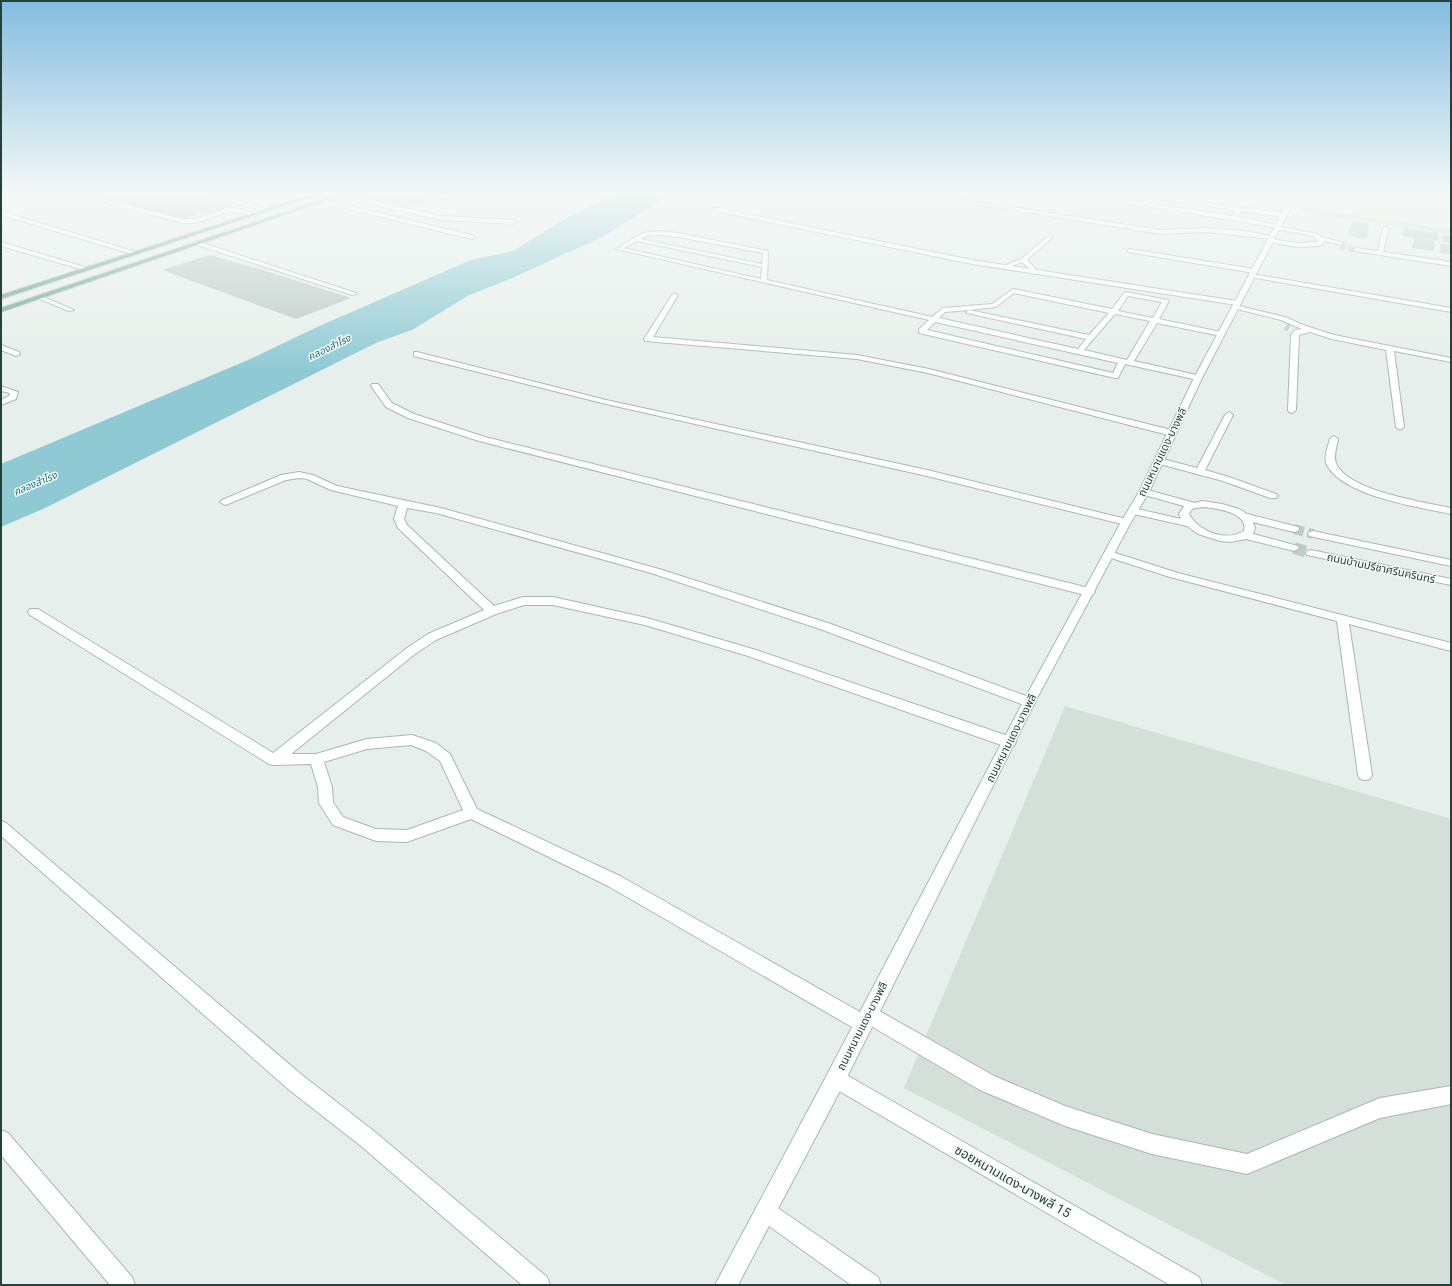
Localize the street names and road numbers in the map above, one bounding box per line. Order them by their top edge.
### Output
street label: ถนนหนามแดง-บางพลี [1135,406,1190,499]
street label: ถนนบ้านปรีชาศรีนครินทร์ [1326,551,1437,586]
street label: ถนนหนามแดง-บางพลี [984,692,1039,785]
street label: ถนนหนามแดง-บางพลี [835,980,890,1073]
street label: ซอยหนามแดง-บางพลี 15 [952,1142,1073,1221]

